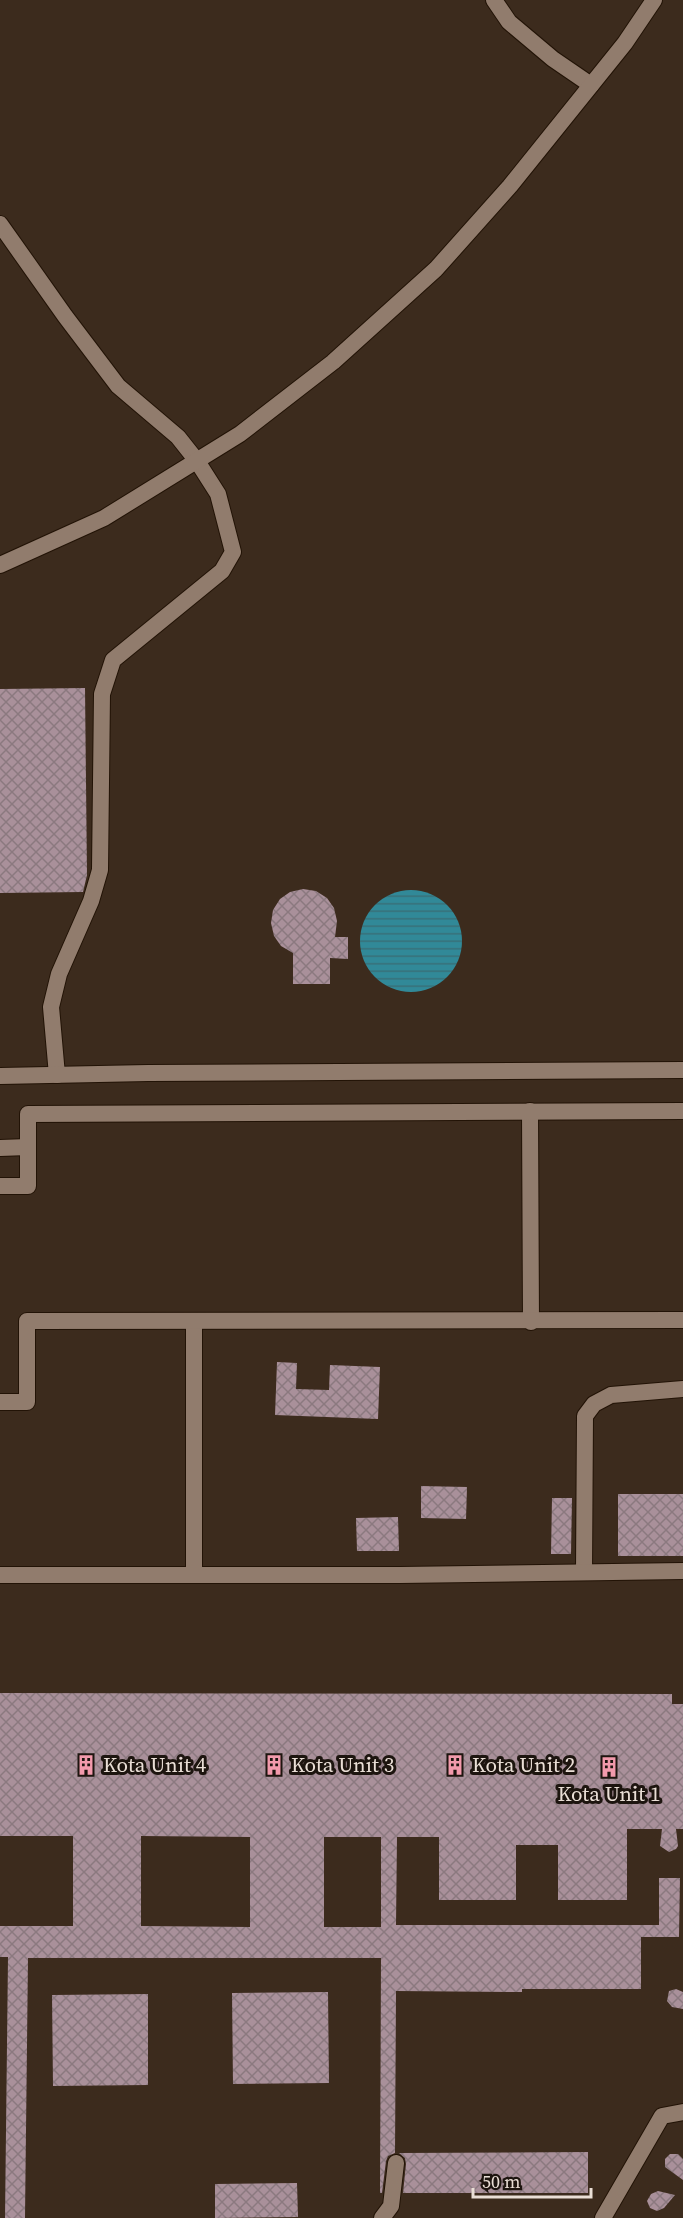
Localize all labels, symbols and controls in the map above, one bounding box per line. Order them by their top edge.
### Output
place label: Kota Unit 4 [103,1750,207,1779]
place label: Kota Unit 3 [291,1750,394,1779]
place label: Kota Unit 2 [472,1750,575,1779]
building icon: Kota Unit 4 [74,1753,98,1777]
building icon: Kota Unit 3 [262,1753,286,1777]
building icon: Kota Unit 2 [443,1753,467,1777]
building icon: Kota Unit 1 [597,1755,621,1779]
place label: Kota Unit 1 [557,1779,661,1808]
scale bar [473,2161,592,2199]
text: 50 m [482,2169,520,2194]

